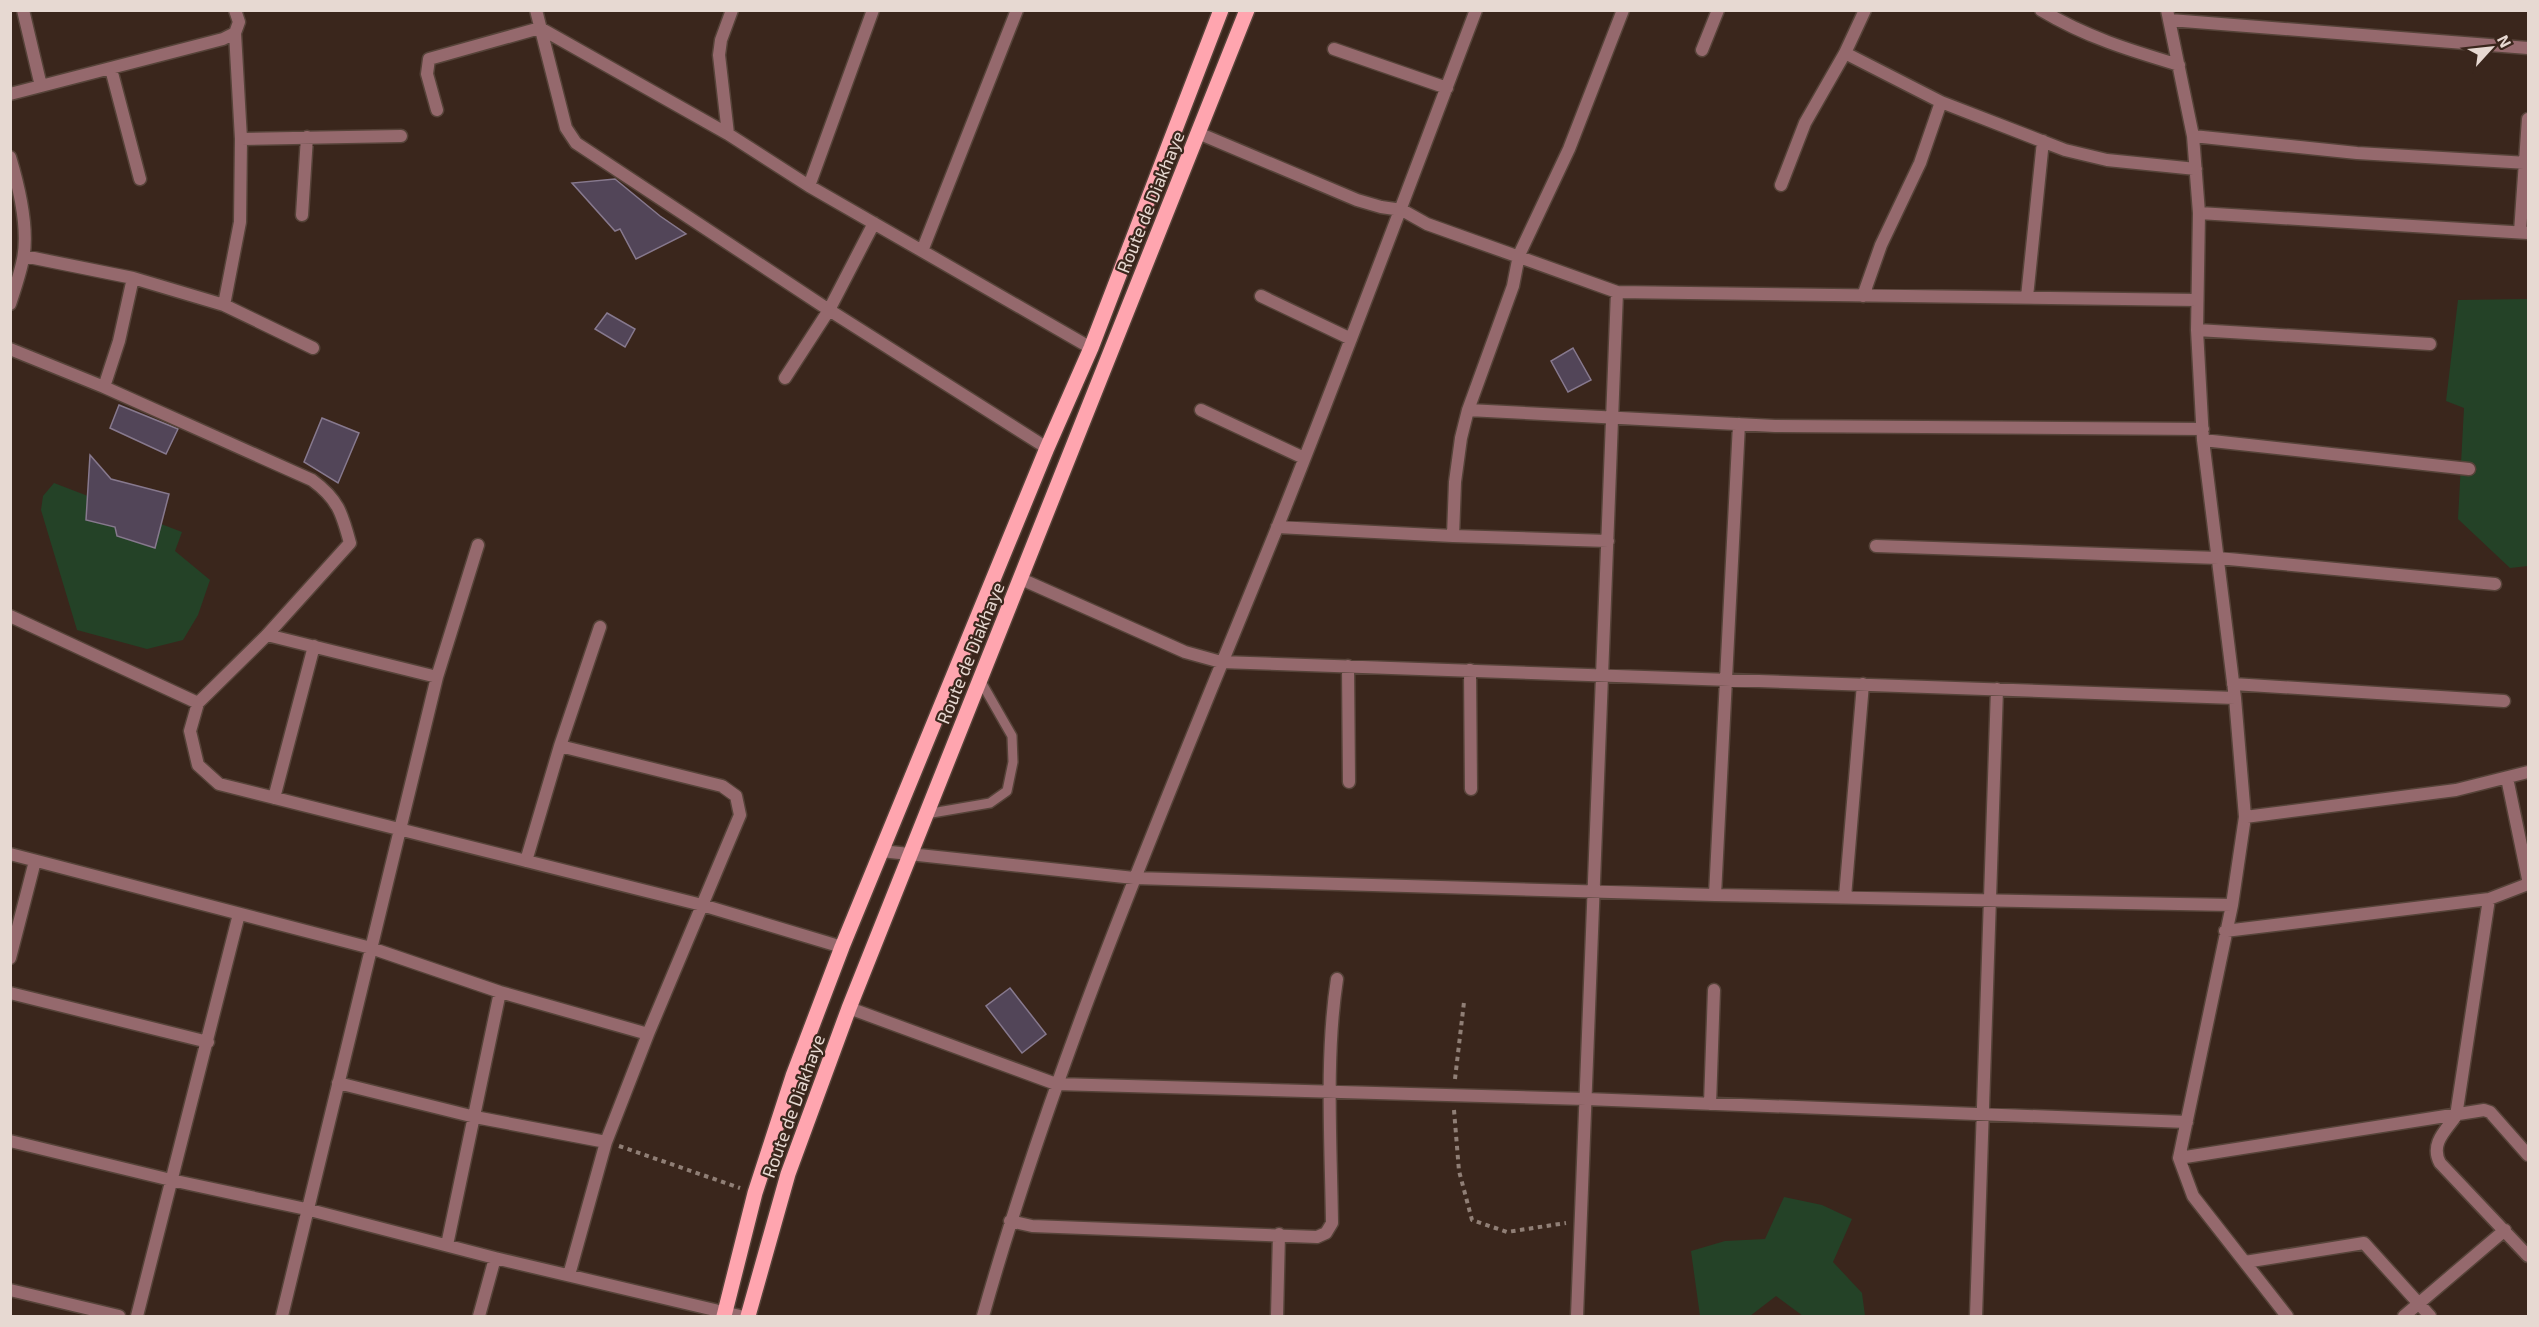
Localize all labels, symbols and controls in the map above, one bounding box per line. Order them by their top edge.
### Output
north arrow [2461,18,2521,78]
text: N [2494,31,2516,50]
street label: Route de Diakhaye [1112,128,1188,276]
street label: Route de Diakhaye [932,579,1008,727]
street label: Route de Diakhaye [757,1031,829,1181]

